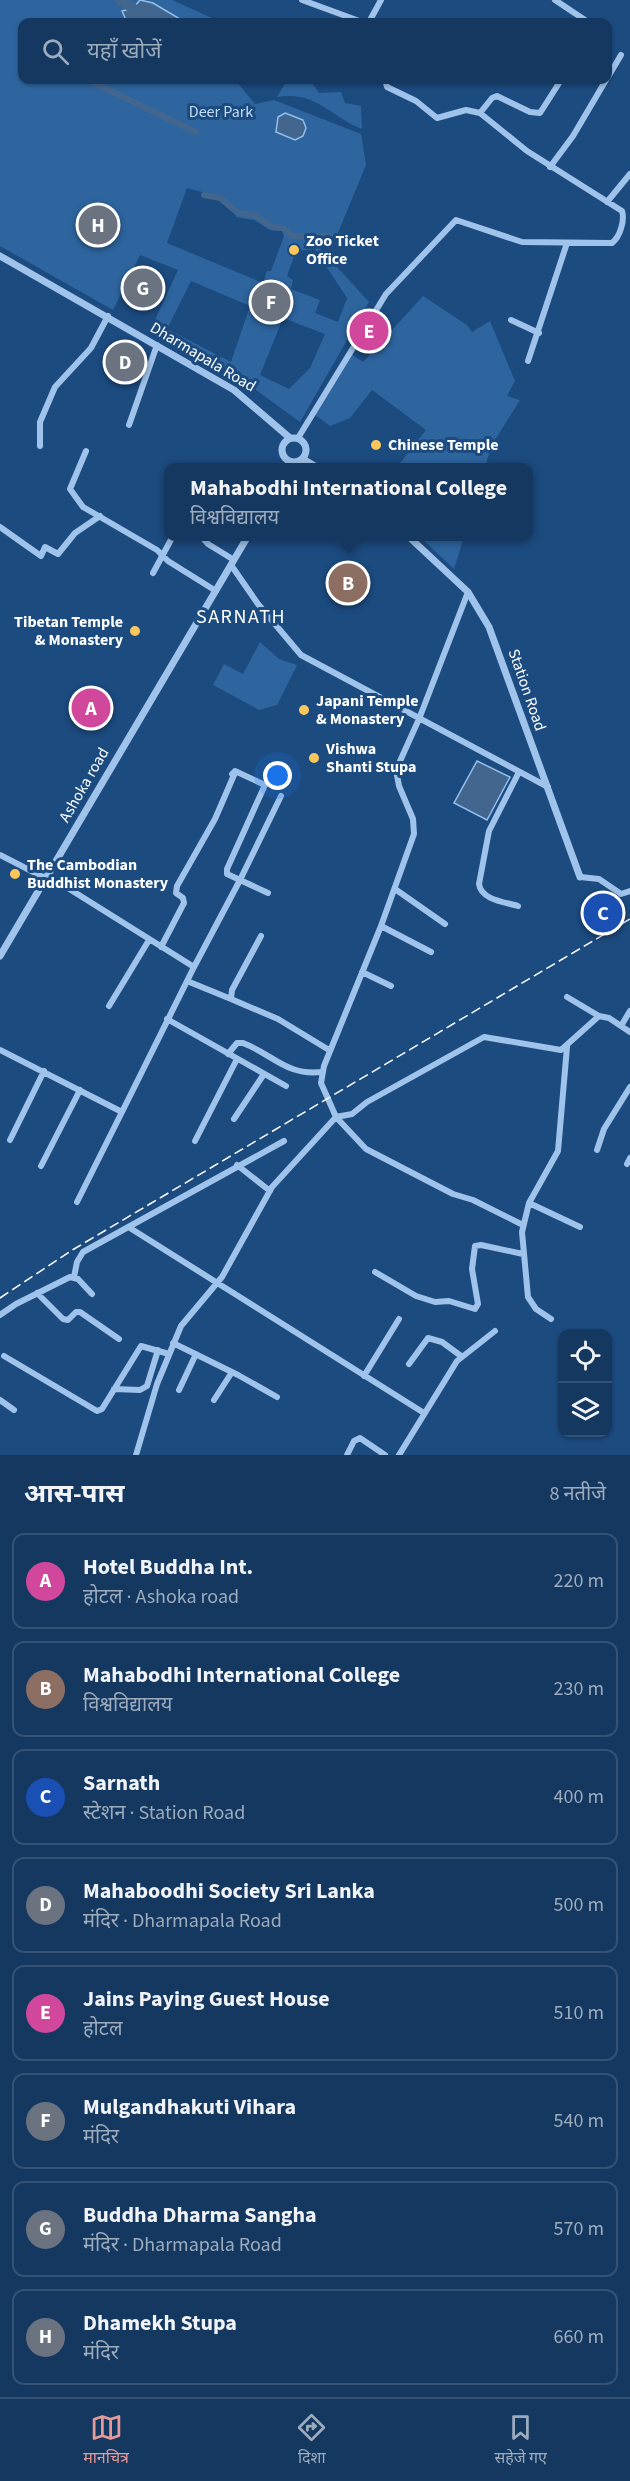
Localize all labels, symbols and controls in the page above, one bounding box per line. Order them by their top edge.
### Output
search box [18,18,612,84]
icon: search [39,35,72,68]
text: यहाँ खोजें [87,35,162,67]
park label: Deer Park [189,101,253,123]
pin: H [78,202,118,248]
place label: Zoo Ticket Office [306,230,379,270]
marker: Zoo Ticket Office [287,243,301,257]
pin: G [124,266,162,310]
pin: F [252,280,290,324]
pin: E [350,308,388,354]
street label: Dharmapala Road [146,317,260,397]
pin: D [106,340,144,385]
place label: Chinese Temple [388,434,499,456]
marker: Chinese Temple [369,438,383,452]
popup [164,463,533,541]
text: Mahabodhi International College [190,472,507,504]
text: विश्वविद्यालय [190,504,279,532]
pin: B [328,560,368,606]
district label: SARNATH [196,603,286,631]
place label: Tibetan Temple & Monastery [14,611,124,651]
marker: Tibetan Temple & Monastery [128,624,142,638]
street label: Station Road [503,646,551,734]
pin: A [72,686,110,730]
place label: Japani Temple & Monastery [316,690,418,730]
marker: Japani Temple & Monastery [297,703,311,717]
place label: Vishwa Shanti Stupa [325,738,416,778]
street label: Ashoka road [54,744,114,826]
marker: Vishwa Shanti Stupa [307,751,321,765]
your location [263,761,292,790]
place label: The Cambodian Buddhist Monastery [27,854,169,894]
marker: The Cambodian Buddhist Monastery [8,867,22,881]
pin: C [584,890,622,936]
map controls [558,1329,612,1437]
button: locate [558,1329,612,1383]
button: layers [558,1383,612,1437]
text: आस-पास [24,1475,124,1512]
text: 8 नतीजे [550,1480,606,1508]
text: Hotel Buddha Int. [83,1551,253,1583]
text: A [40,1567,51,1595]
text: 220 m [554,1567,604,1595]
text: होटल · Ashoka road [83,1583,239,1611]
text: Mahabodhi International College [83,1659,400,1691]
text: B [39,1675,52,1703]
text: 230 m [554,1675,604,1703]
text: विश्वविद्यालय [83,1691,172,1719]
text: Sarnath [83,1767,160,1799]
text: C [40,1783,51,1811]
text: 400 m [554,1783,604,1811]
text: स्टेशन · Station Road [83,1799,245,1827]
text: Mahaboodhi Society Sri Lanka [83,1875,375,1907]
text: D [39,1891,52,1919]
text: 500 m [554,1891,604,1919]
text: मंदिर · Dharmapala Road [83,1907,282,1935]
text: Jains Paying Guest House [83,1983,330,2015]
text: E [40,1999,51,2027]
text: 510 m [554,1999,604,2027]
text: होटल [83,2015,122,2043]
text: Mulgandhakuti Vihara [83,2091,296,2123]
text: F [40,2107,51,2135]
text: 540 m [554,2107,604,2135]
text: मंदिर [83,2123,119,2151]
text: Buddha Dharma Sangha [83,2199,317,2231]
text: G [39,2215,52,2243]
text: 570 m [554,2215,604,2243]
text: मंदिर · Dharmapala Road [83,2231,282,2259]
text: Dhamekh Stupa [83,2307,237,2339]
text: H [39,2323,52,2351]
text: 660 m [554,2323,604,2351]
text: मंदिर [83,2339,119,2367]
tab: मानचित्र [83,2411,129,2470]
tab: दिशा [295,2411,328,2470]
tab: सहेजे गए [495,2411,547,2470]

